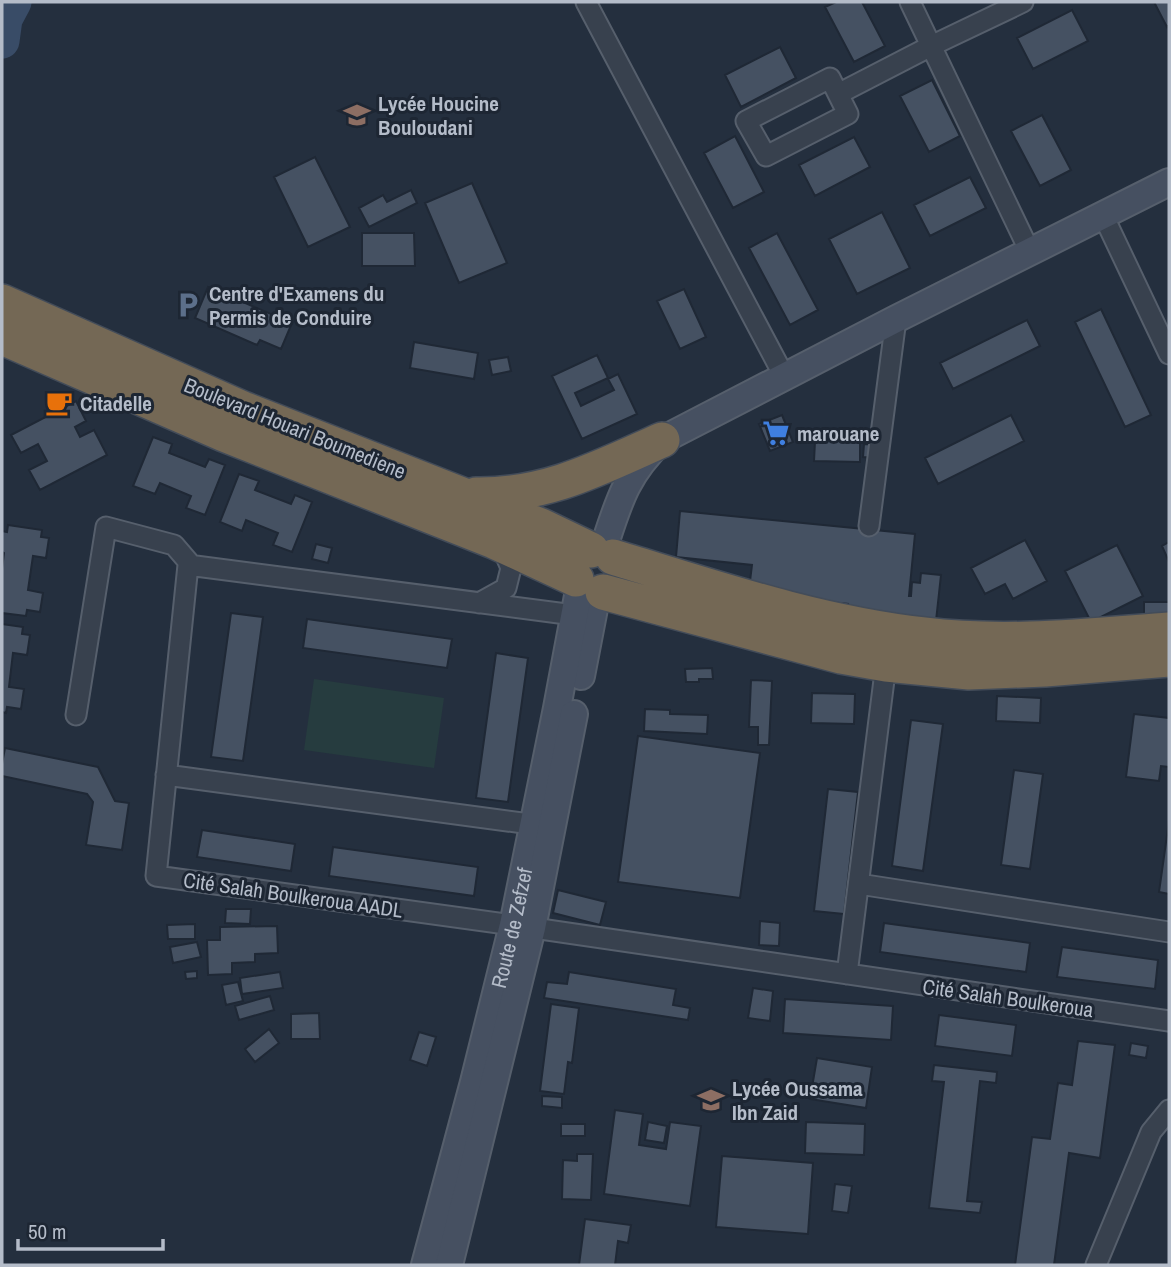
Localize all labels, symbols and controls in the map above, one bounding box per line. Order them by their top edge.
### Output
place label: Lycée Houcine Bouloudani [378,89,499,142]
school or university icon: Lycée Houcine Bouloudani [342,100,372,130]
place label: Centre d'Examens du Permis de Conduire [209,279,384,332]
parking icon: Centre d'Examens du Permis de Conduire [173,290,203,320]
street label: Boulevard Houari Boumediene [180,370,410,486]
cafe icon: Citadelle [44,388,74,418]
place label: Citadelle [80,389,152,418]
supermarket icon: marouane [761,418,791,448]
place label: marouane [797,419,879,448]
street label: Cité Salah Boulkeroua AADL [181,865,405,925]
street label: Route de Zefzef [483,865,539,991]
street label: Cité Salah Boulkeroua [921,972,1096,1024]
place label: Lycée Oussama Ibn Zaid [732,1074,863,1127]
school or university icon: Lycée Oussama Ibn Zaid [696,1085,726,1115]
scale bar [18,1208,163,1252]
text: 50 m [28,1217,66,1246]

